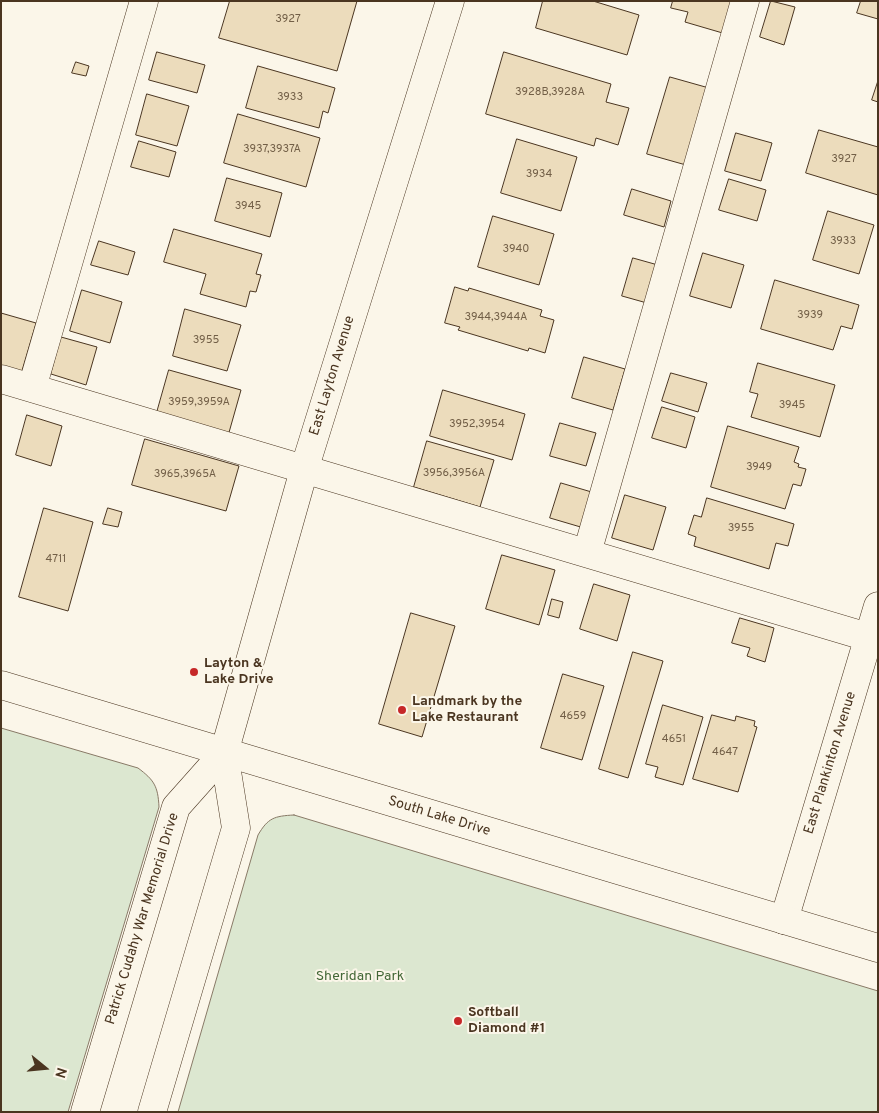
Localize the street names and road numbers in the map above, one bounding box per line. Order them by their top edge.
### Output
street label: East Layton Avenue [307,314,359,438]
street label: East Plankinton Avenue [801,690,861,836]
street label: South Lake Drive [386,793,492,841]
street label: Patrick Cudahy War Memorial Drive [103,811,183,1027]

